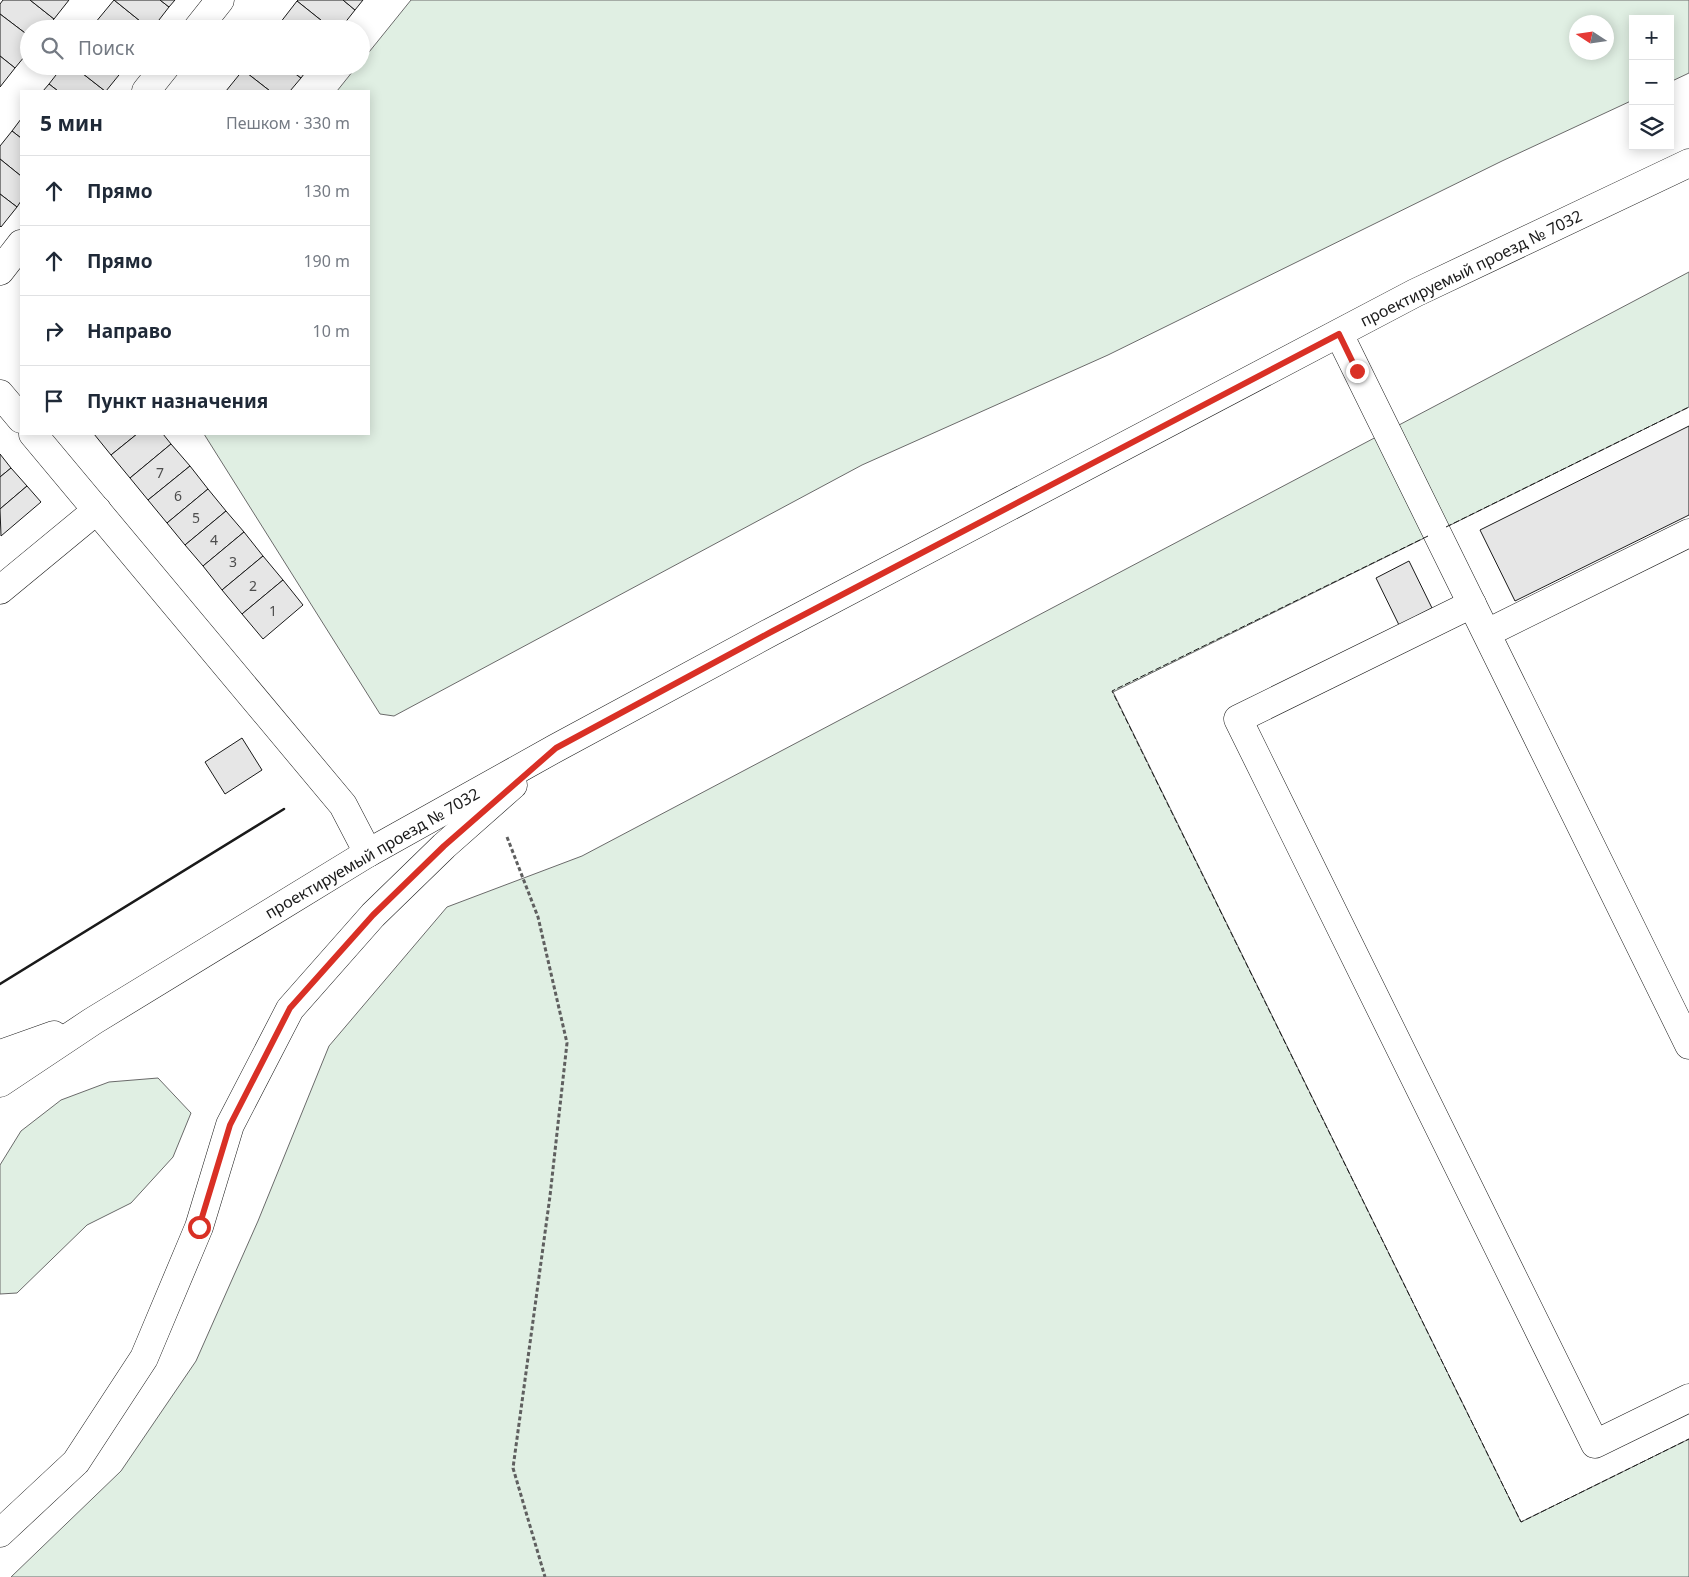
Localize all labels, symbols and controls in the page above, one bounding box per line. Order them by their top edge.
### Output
north arrow [1569,15,1614,60]
map controls [1629,15,1674,150]
button: + [1629,15,1674,60]
search box [20,20,370,75]
icon: search [38,34,66,62]
text: Поиск [78,35,134,61]
button: − [1629,60,1674,105]
button: layers [1629,105,1674,150]
text: 5 мин [40,109,103,137]
text: Пешком · 330 m [226,112,350,134]
icon: ahead [40,177,68,205]
text: Прямо [87,178,153,204]
text: 130 m [303,180,350,202]
street label: проектируемый проезд № 7032 [1356,205,1586,331]
icon: ahead [40,247,68,275]
text: Прямо [87,248,153,274]
text: 190 m [303,250,350,272]
icon: right [40,317,68,345]
text: Направо [87,318,172,344]
text: 10 m [313,320,350,342]
route end [1346,360,1369,383]
icon: arrive [40,387,68,415]
text: Пункт назначения [87,388,268,414]
house number: 7 [156,463,164,482]
house number: 6 [174,486,182,505]
house number: 5 [192,508,200,527]
house number: 4 [210,530,218,549]
house number: 3 [229,552,237,571]
house number: 2 [249,576,257,595]
house number: 1 [269,601,277,620]
street label: проектируемый проезд № 7032 [261,782,483,924]
route start [188,1216,211,1239]

